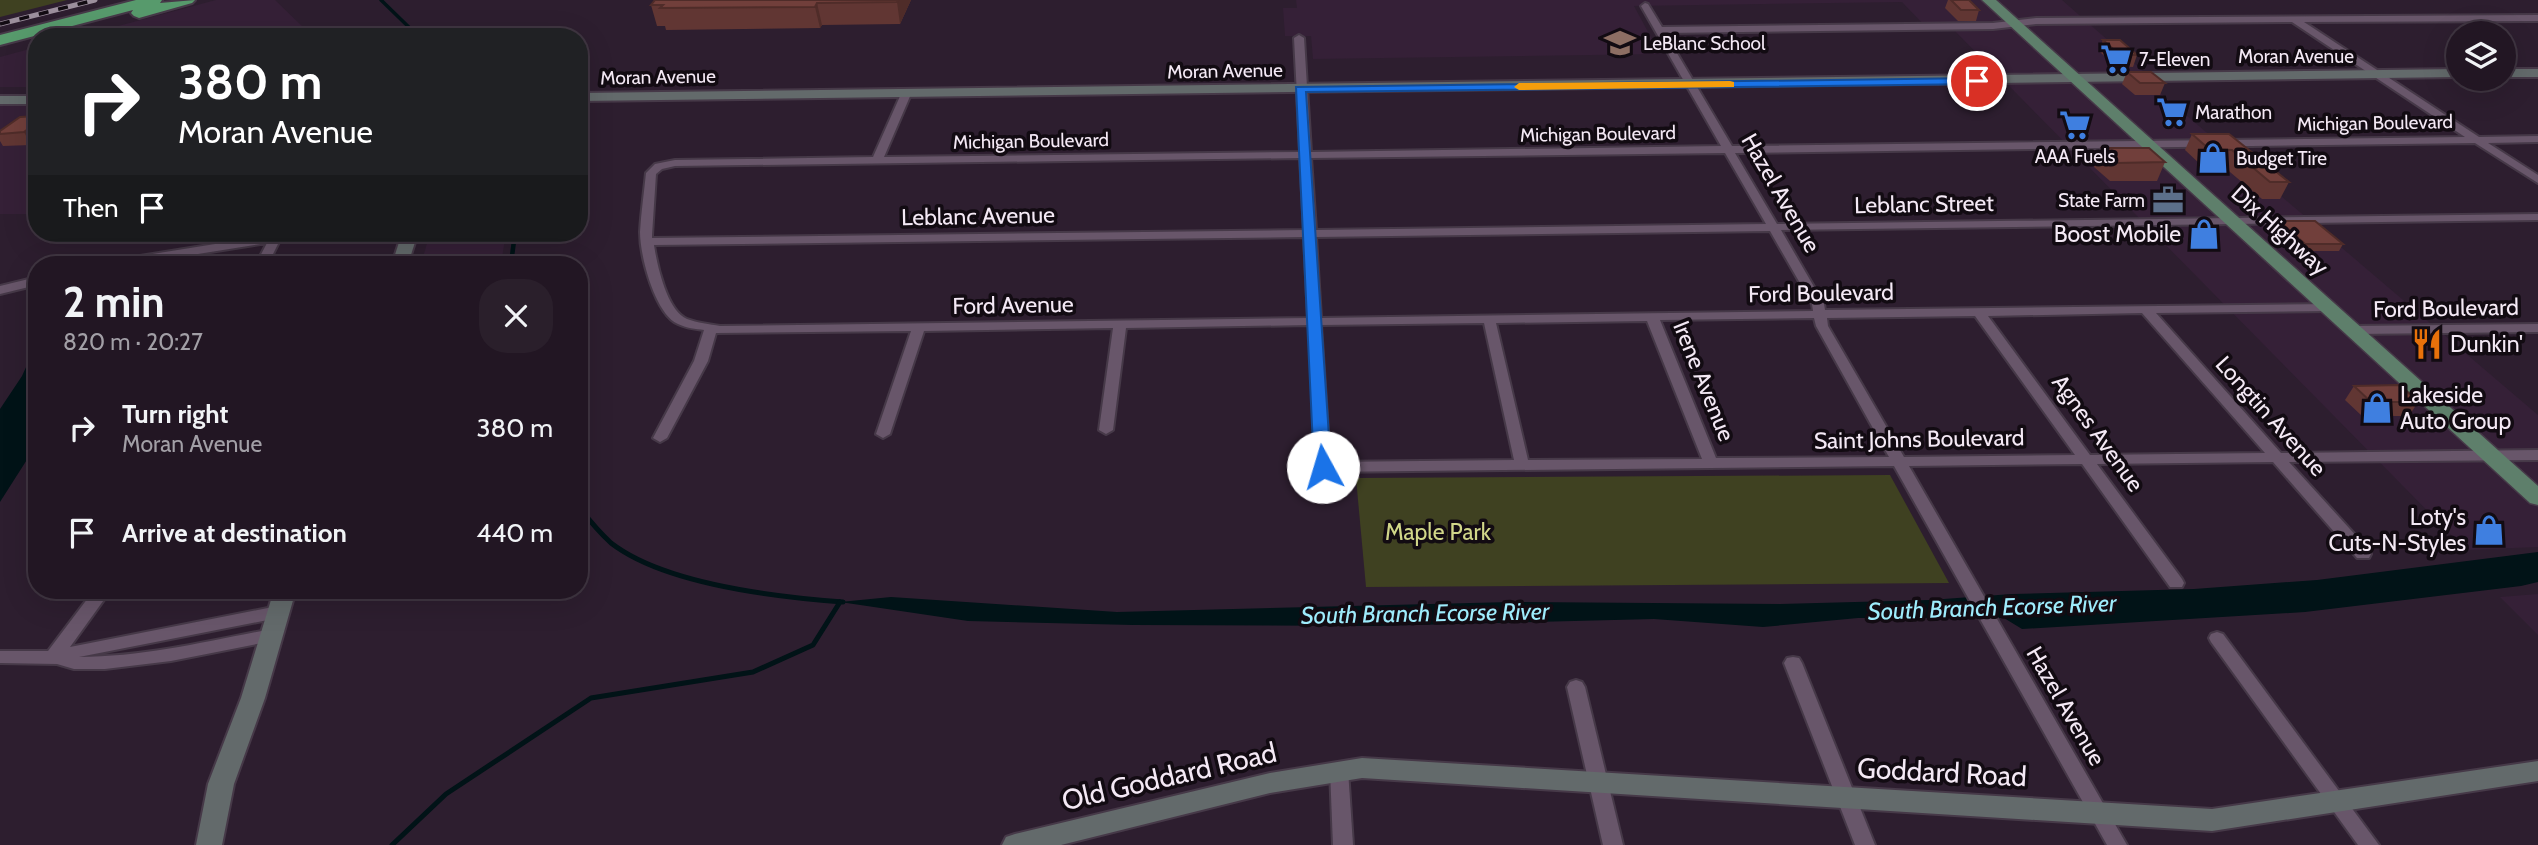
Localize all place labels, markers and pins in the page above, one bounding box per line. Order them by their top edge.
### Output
school or university icon: LeBlanc School [1603,26,1637,60]
place label: LeBlanc School [1643,32,1766,55]
supermarket icon: 7-Eleven [2099,42,2133,76]
place label: 7-Eleven [2139,48,2210,71]
pin [1947,51,2007,111]
supermarket icon: Marathon [2155,95,2189,129]
place label: Marathon [2195,101,2272,124]
supermarket icon: AAA Fuels [2058,108,2092,142]
shop icon: Budget Tire [2196,141,2230,175]
place label: AAA Fuels [2035,145,2115,168]
place label: Budget Tire [2236,147,2327,170]
office icon: State Farm [2151,183,2185,217]
place label: State Farm [2058,189,2145,212]
shop icon: Boost Mobile [2187,217,2221,251]
place label: Boost Mobile [2054,220,2181,248]
restaurant icon: Dunkin' [2410,327,2444,361]
place label: Dunkin' [2450,330,2523,358]
place label: Lakeside Auto Group [2400,381,2511,435]
shop icon: Lakeside Auto Group [2360,391,2394,425]
place label: Loty's Cuts-N-Styles [2328,503,2466,557]
shop icon: Loty's Cuts-N-Styles [2472,513,2506,547]

